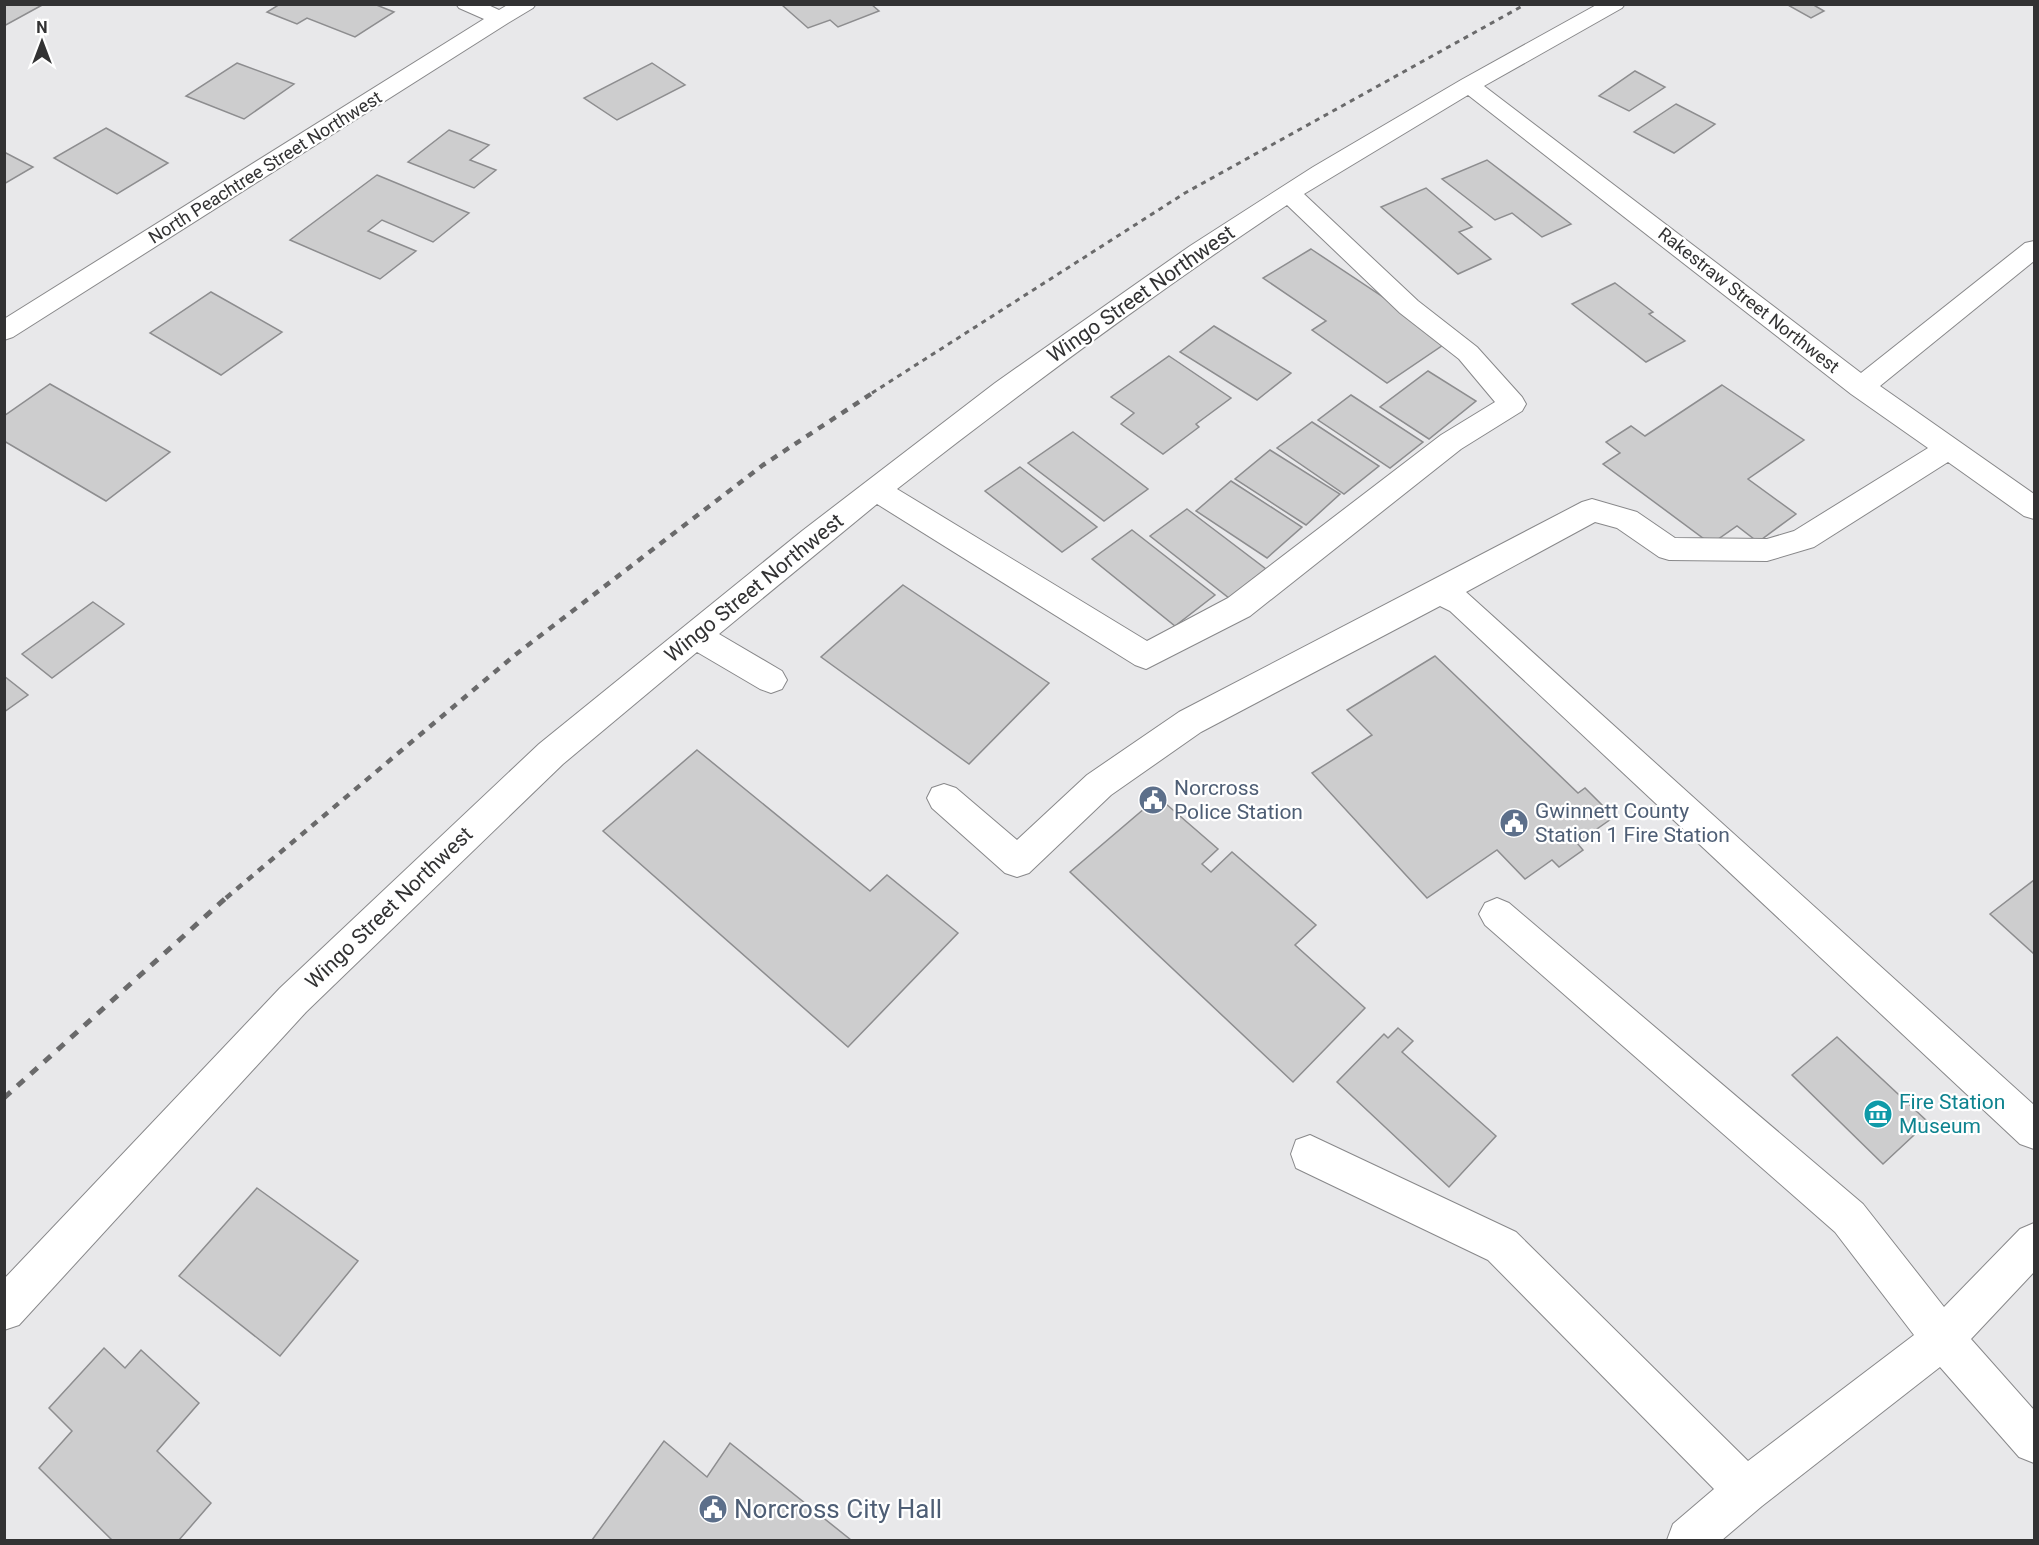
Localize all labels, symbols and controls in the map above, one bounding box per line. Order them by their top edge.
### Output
north arrow [12,12,72,72]
text: N [36,18,48,37]
street label: North Peachtree Street Northwest [145,86,386,248]
street label: Wingo Street Northwest [1043,220,1239,368]
street label: Rakestraw Street Northwest [1654,223,1844,377]
street label: Wingo Street Northwest [660,509,848,667]
place label: Norcross Police Station [1174,776,1303,824]
public building icon: Norcross Police Station [1137,784,1169,816]
place label: Gwinnett County Station 1 Fire Station [1535,799,1730,847]
public building icon: Gwinnett County Station 1 Fire Station [1498,807,1530,839]
street label: Wingo Street Northwest [301,822,477,994]
place label: Fire Station Museum [1899,1090,2005,1138]
museum icon: Fire Station Museum [1862,1098,1894,1130]
public building icon: Norcross City Hall [697,1493,729,1525]
place label: Norcross City Hall [734,1494,942,1524]

